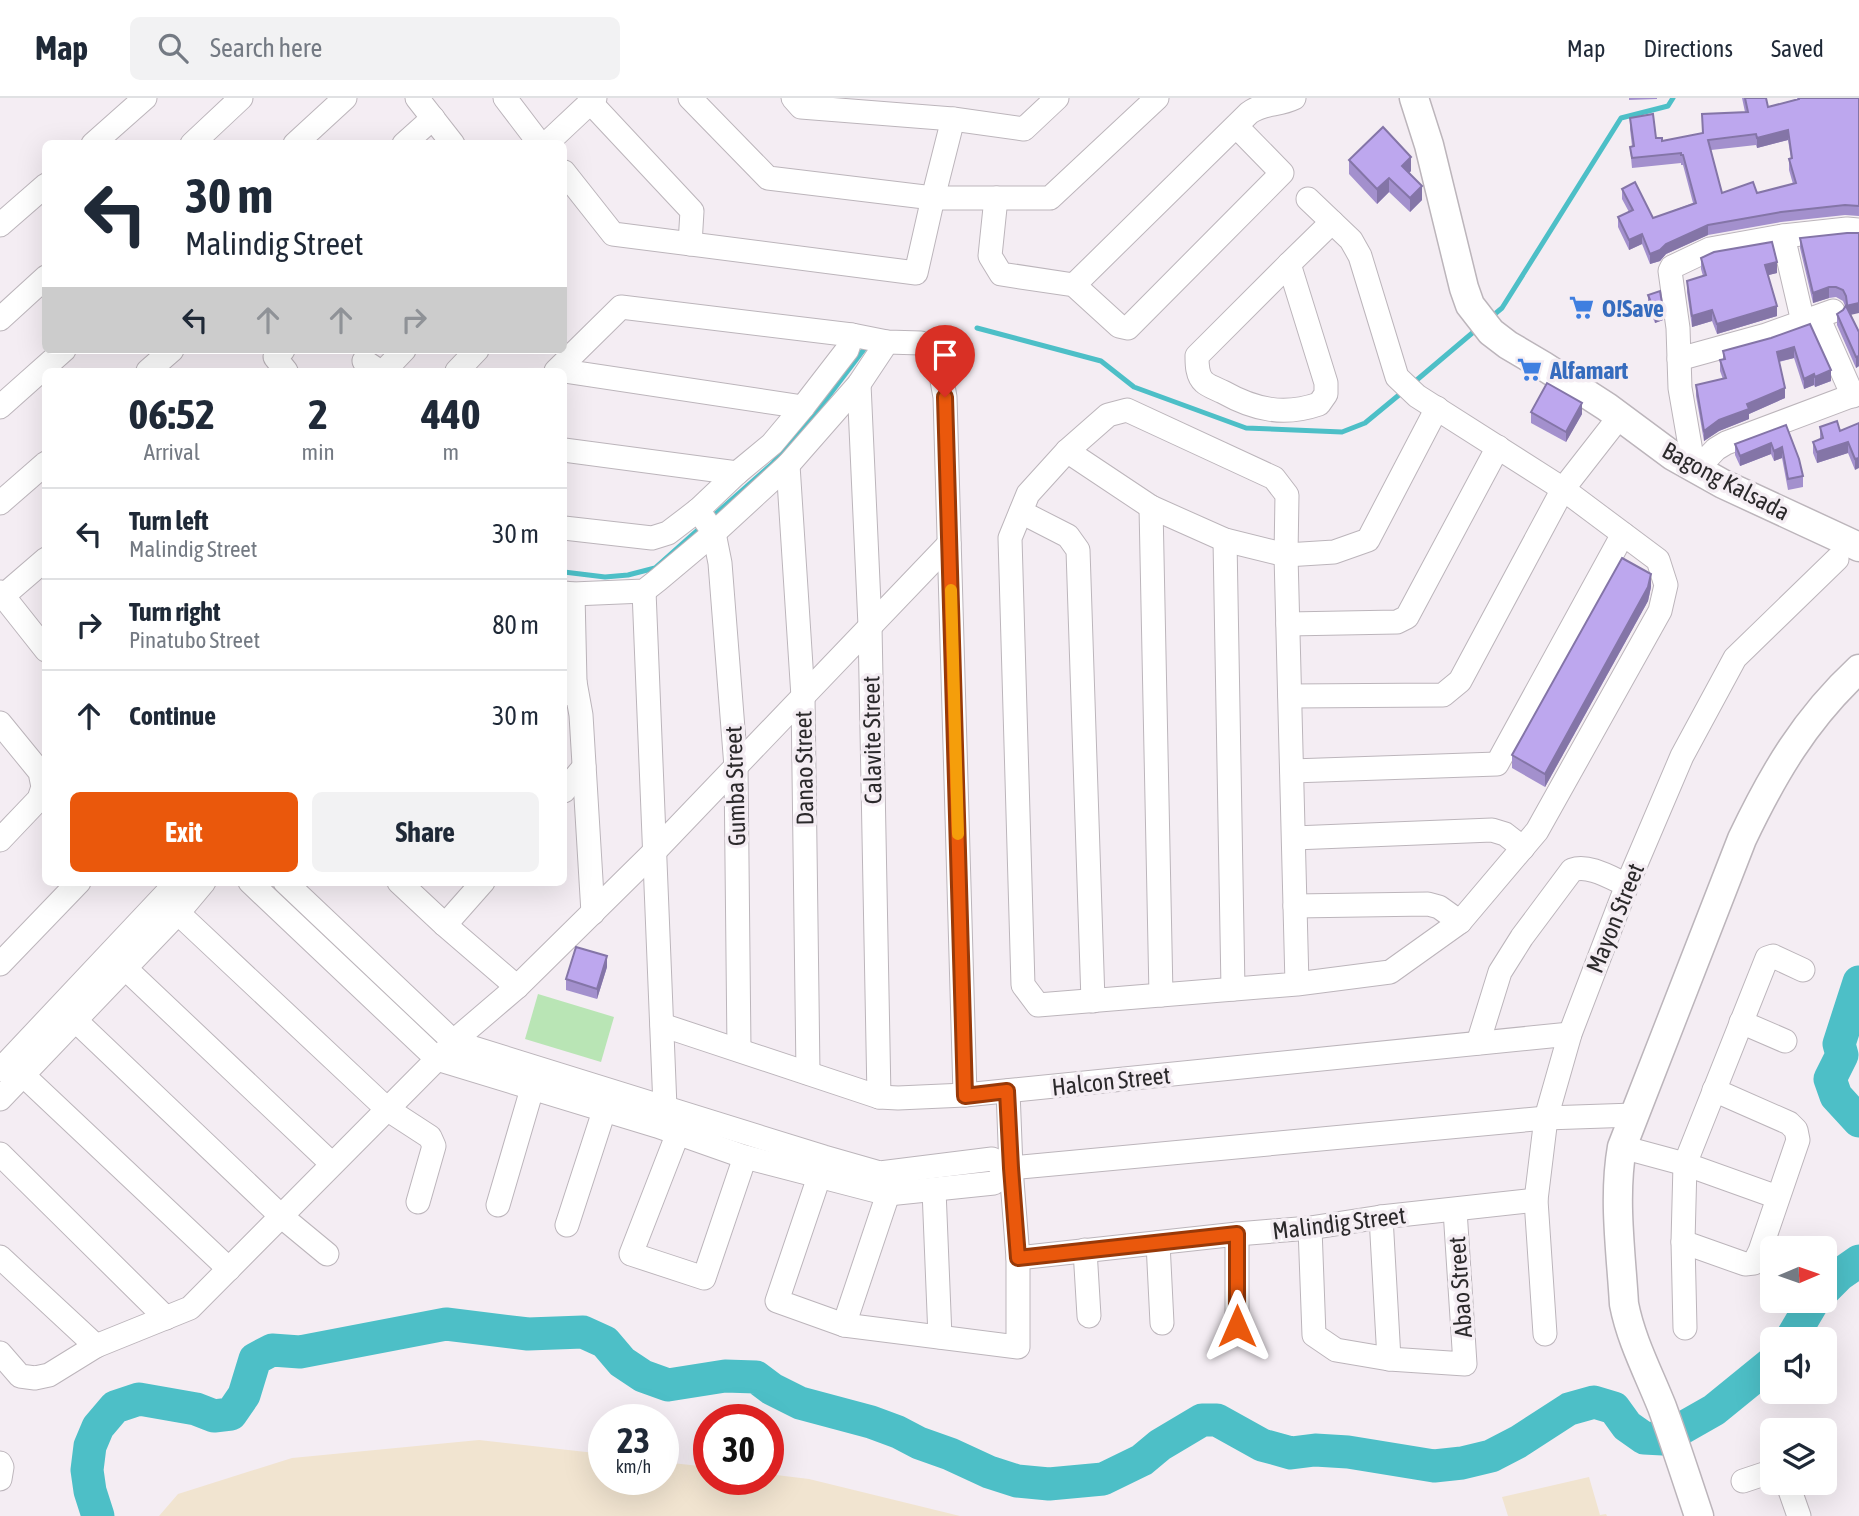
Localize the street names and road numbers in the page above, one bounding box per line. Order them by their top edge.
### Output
street label: Bagong Kalsada [1658,436,1794,526]
street label: Calavite Street [857,675,887,804]
street label: Danao Street [790,710,818,826]
street label: Gumba Street [719,725,751,846]
street label: Mayon Street [1581,859,1649,977]
street label: Halcon Street [1050,1061,1172,1101]
street label: Malindig Street [1271,1201,1407,1245]
street label: Abao Street [1443,1235,1477,1339]

